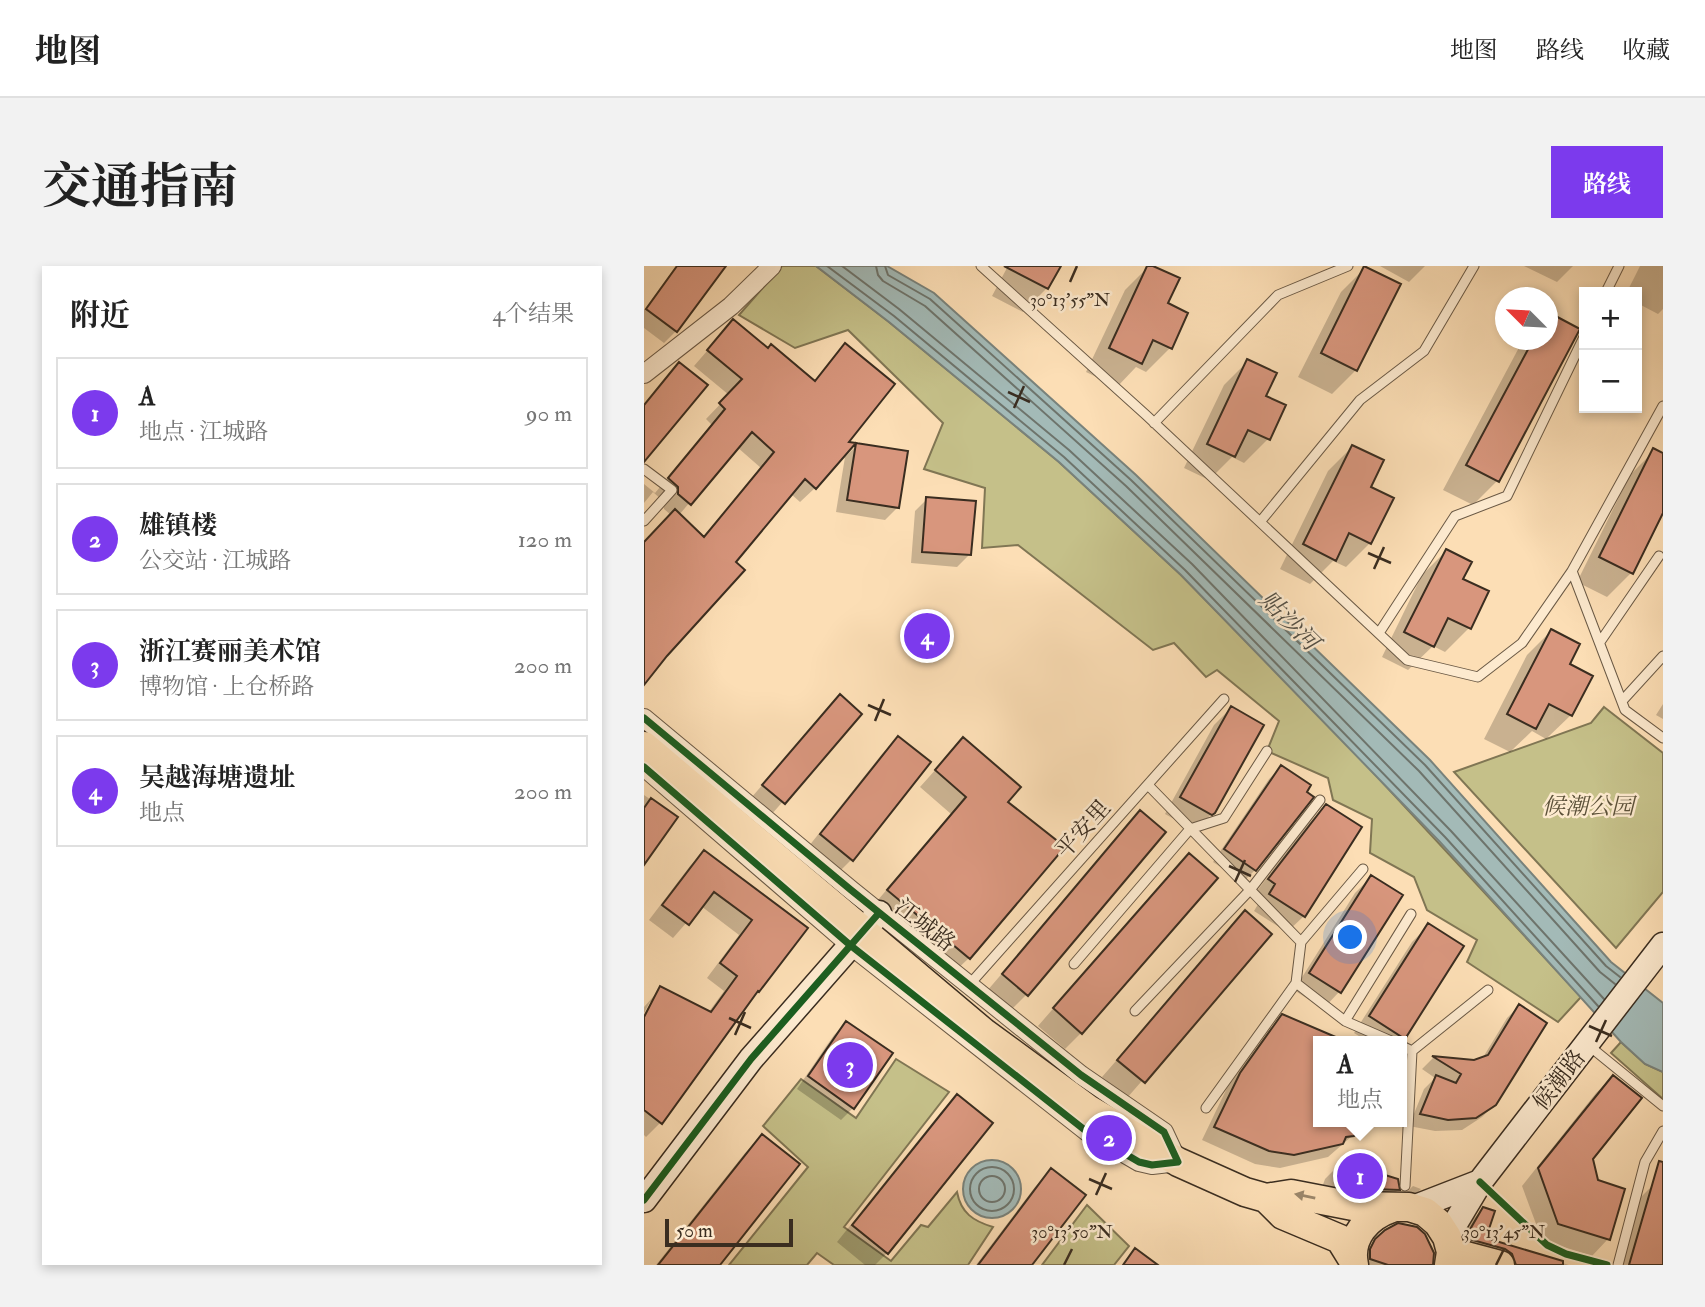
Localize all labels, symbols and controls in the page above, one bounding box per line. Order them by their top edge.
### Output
text: 地图 [35,31,101,72]
text: 地图 [1450,35,1498,66]
text: 路线 [1536,35,1584,66]
text: 收藏 [1622,35,1670,66]
button: 路线 [1551,146,1663,218]
text: 交通指南 [42,157,238,218]
north arrow [1495,287,1558,350]
map controls [1579,287,1642,413]
button: + [1579,287,1642,350]
text: 30°13'55"N [1030,289,1110,312]
text: 附近 [70,297,130,334]
text: 4个结果 [493,299,574,328]
button: − [1579,350,1642,413]
text: A [139,381,156,413]
text: 1 [91,399,99,428]
text: 90 m [526,399,572,428]
text: 地点 · 江城路 [139,417,268,446]
text: 雄镇楼 [139,510,217,542]
text: 2 [89,525,101,554]
text: 120 m [518,525,572,554]
text: 公交站 · 江城路 [139,546,291,575]
water label: 贴沙河 [1253,585,1328,660]
pin: 4 [904,610,950,662]
text: 浙江赛丽美术馆 [139,636,321,668]
text: 3 [91,651,99,680]
text: 200 m [514,651,572,680]
text: 博物馆 · 上仓桥路 [139,672,314,701]
text: 吴越海塘遗址 [139,762,295,794]
text: 4 [89,777,101,806]
text: 200 m [514,777,572,806]
park label: 候潮公园 [1542,792,1638,821]
street label: 平安里 [1049,794,1117,864]
text: 地点 [139,798,185,827]
street label: 江城路 [889,892,961,958]
your location [1333,920,1367,954]
popup [1313,1036,1407,1127]
pin: 3 [827,1039,873,1091]
street label: 候潮路 [1526,1044,1592,1116]
text: A [1337,1049,1354,1081]
text: 地点 [1337,1085,1383,1114]
pin: 2 [1086,1112,1132,1164]
pin: 1 [1337,1150,1383,1202]
one-way arrow [1294,1191,1316,1202]
scale bar [665,1216,793,1248]
text: 50 m [676,1219,713,1243]
text: 30°13'50"N [1031,1221,1113,1244]
text: 30°13'45"N [1463,1221,1545,1244]

